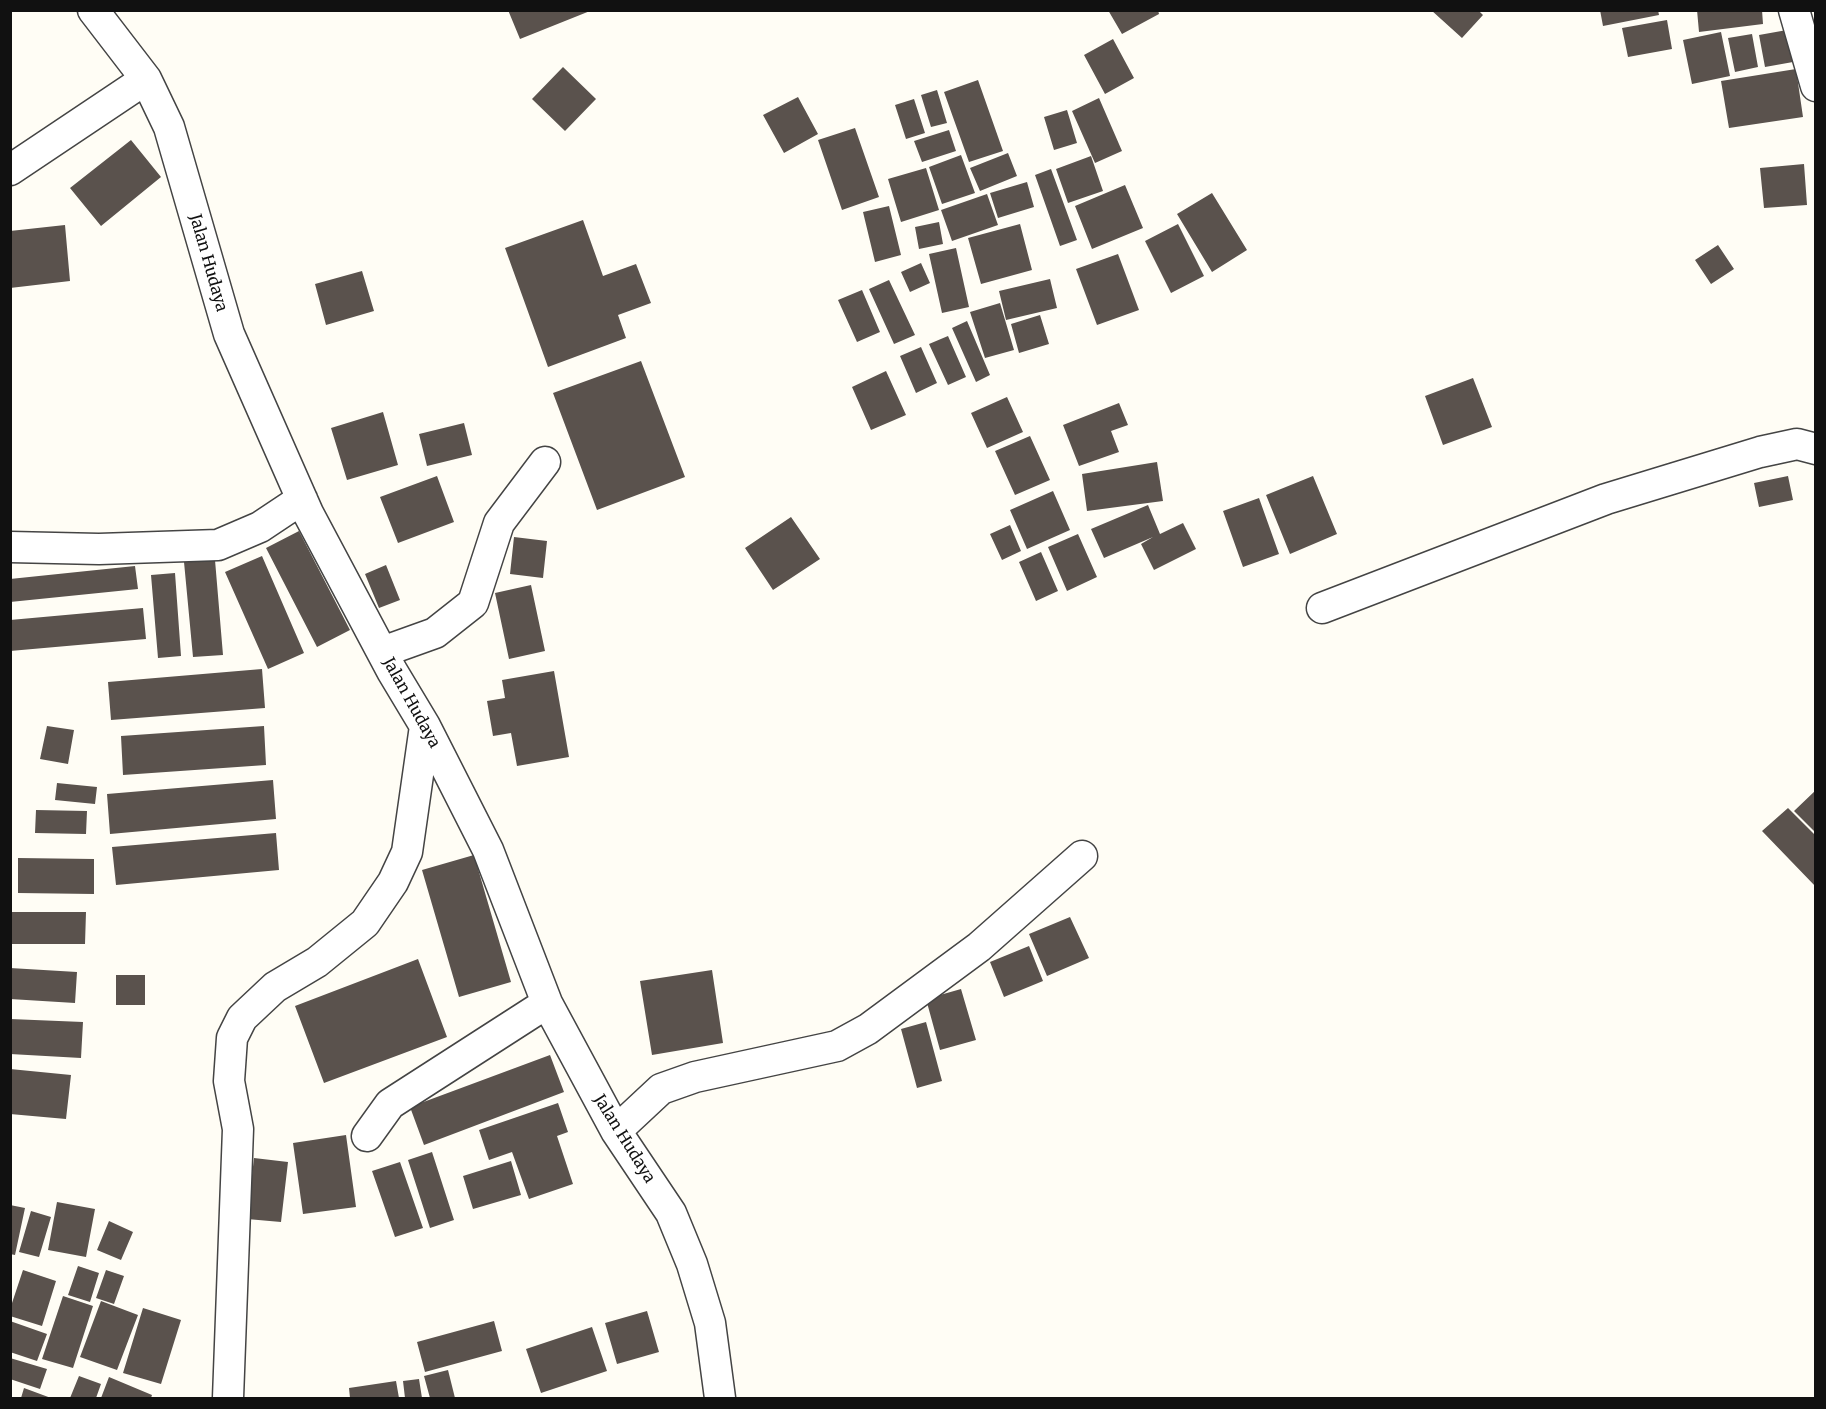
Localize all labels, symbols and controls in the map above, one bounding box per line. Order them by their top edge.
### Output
street label: Jalan Hudaya [185,212,231,314]
street label: Jalan Hudaya [378,654,444,752]
street label: Jalan Hudaya [589,1091,659,1187]

